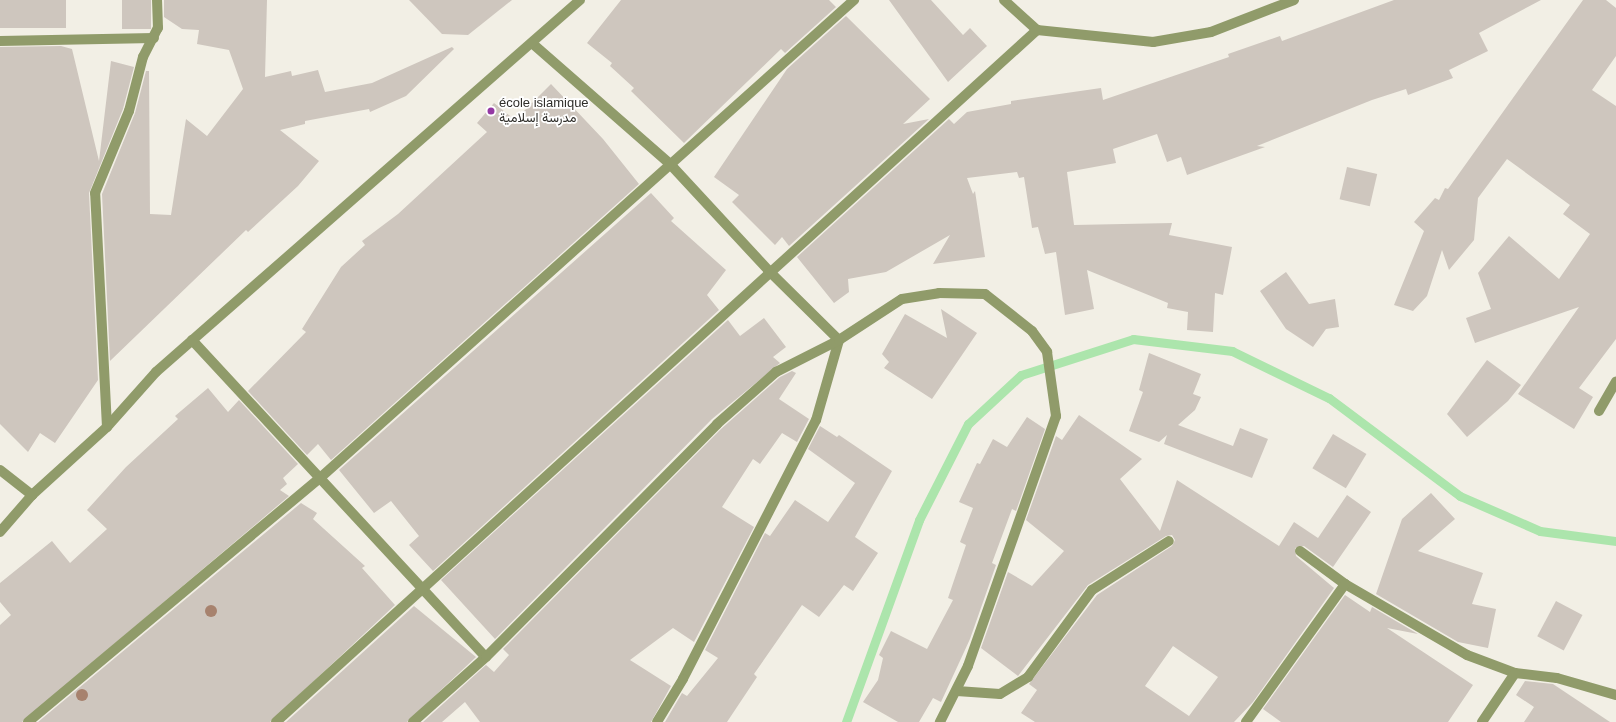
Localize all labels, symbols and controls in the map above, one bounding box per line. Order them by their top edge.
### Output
place label: école islamique مدرسة إسلامية [499,96,589,127]
marker: école islamique مدرسة إسلامية [486,106,496,116]

